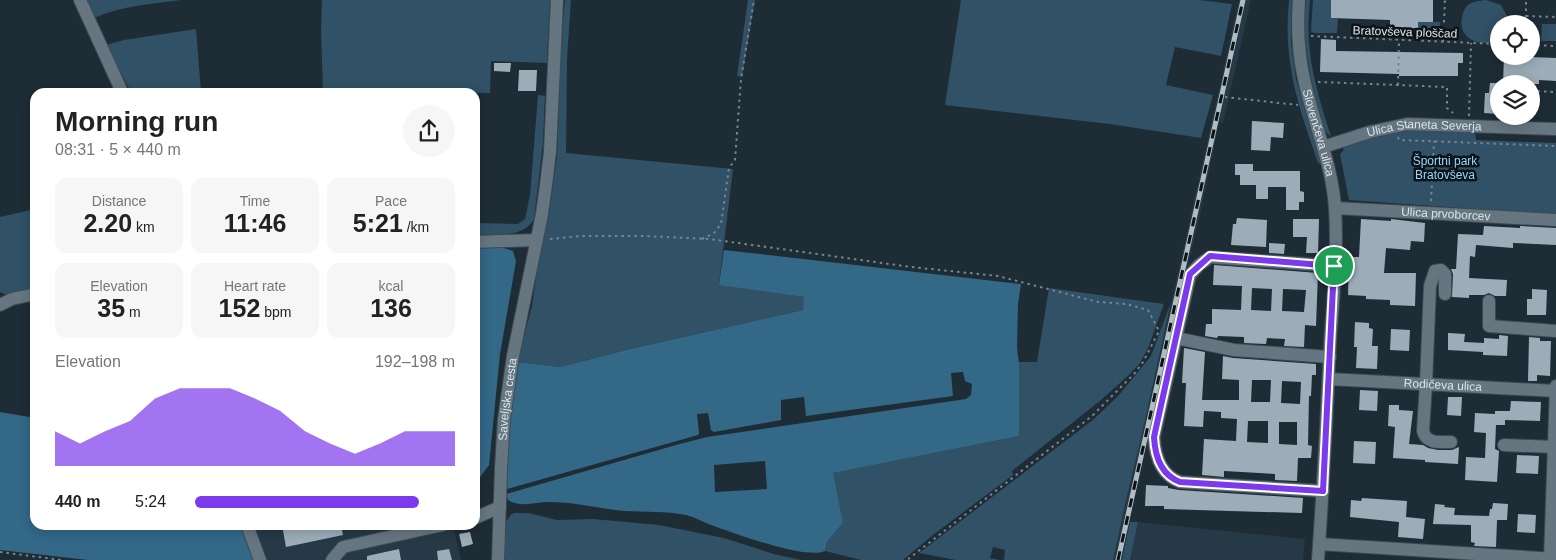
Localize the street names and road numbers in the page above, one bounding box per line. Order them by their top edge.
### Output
street label: Bratovševa ploščad [1352,23,1458,41]
street label: Slovenčeva ulica [1300,87,1337,178]
street label: Ulica Staneta Severja [1365,117,1482,140]
street label: Ulica prvoborcev [1401,205,1491,223]
street label: Saveljska cesta [496,357,520,441]
street label: Rodičeva ulica [1403,376,1483,394]

